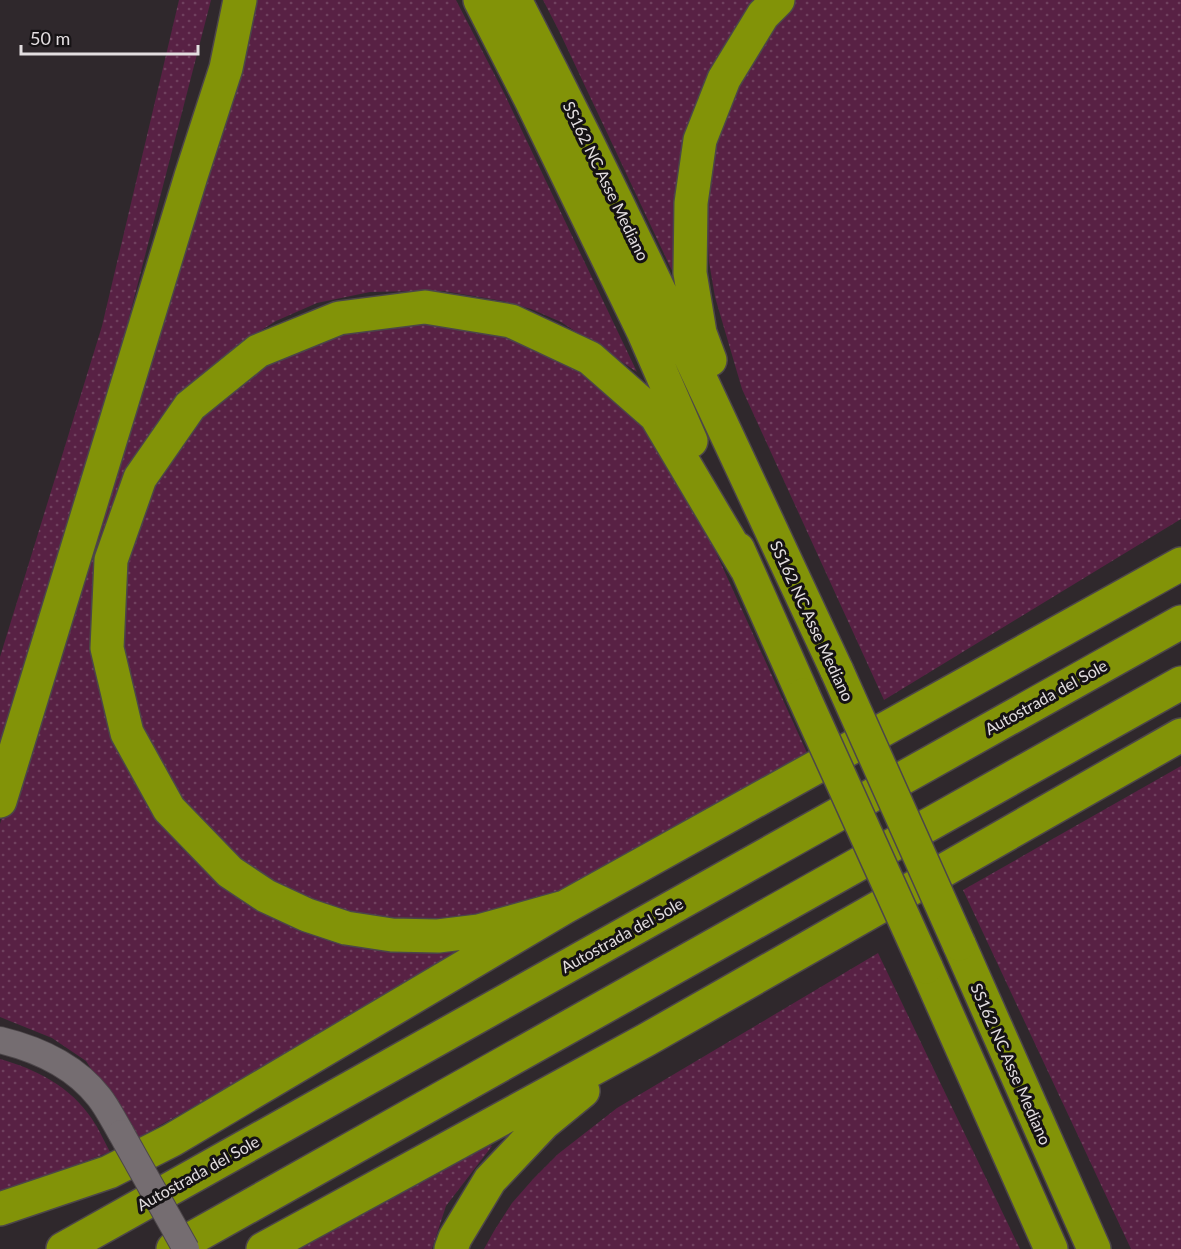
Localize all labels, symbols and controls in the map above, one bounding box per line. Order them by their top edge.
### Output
scale bar [21,18,198,56]
text: 50 m [30,27,70,49]
street label: SS162 NC Asse Mediano [560,98,653,264]
street label: SS162 NC Asse Mediano [767,538,858,704]
street label: Autostrada del Sole [981,655,1110,738]
street label: Autostrada del Sole [557,893,686,976]
street label: SS162 NC Asse Mediano [967,980,1056,1148]
street label: Autostrada del Sole [133,1131,262,1214]

